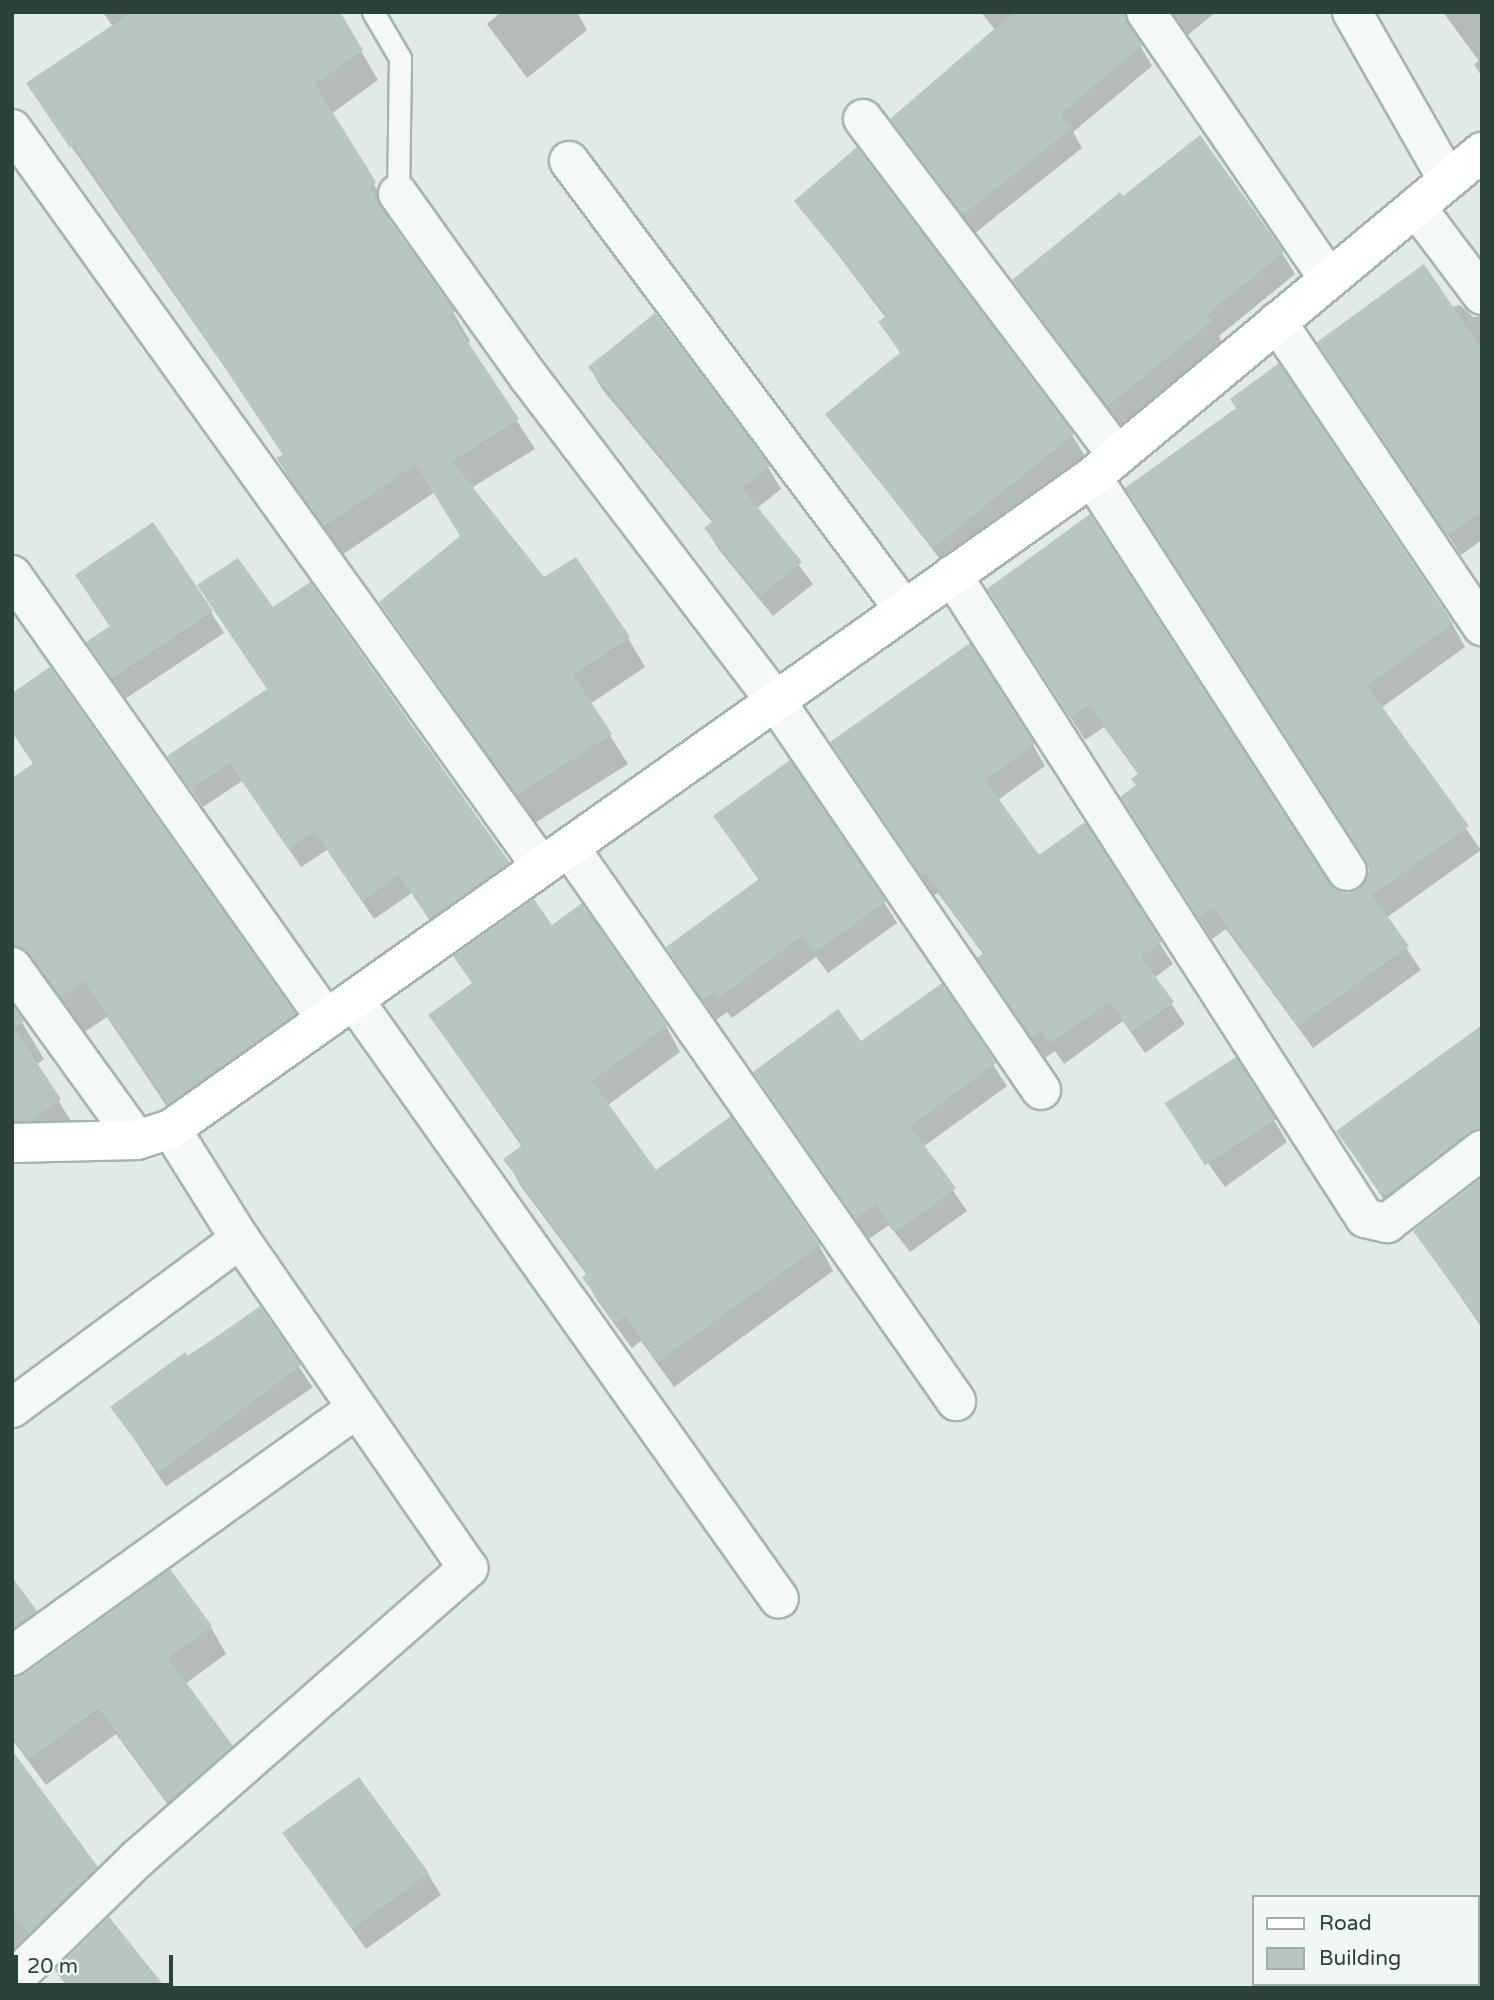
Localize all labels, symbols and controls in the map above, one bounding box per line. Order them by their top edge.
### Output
legend [1252,1895,1480,1986]
text: Road [1319,1911,1372,1936]
scale bar [18,1940,177,1984]
text: Building [1319,1946,1401,1971]
text: 20 m [27,1954,78,1979]

